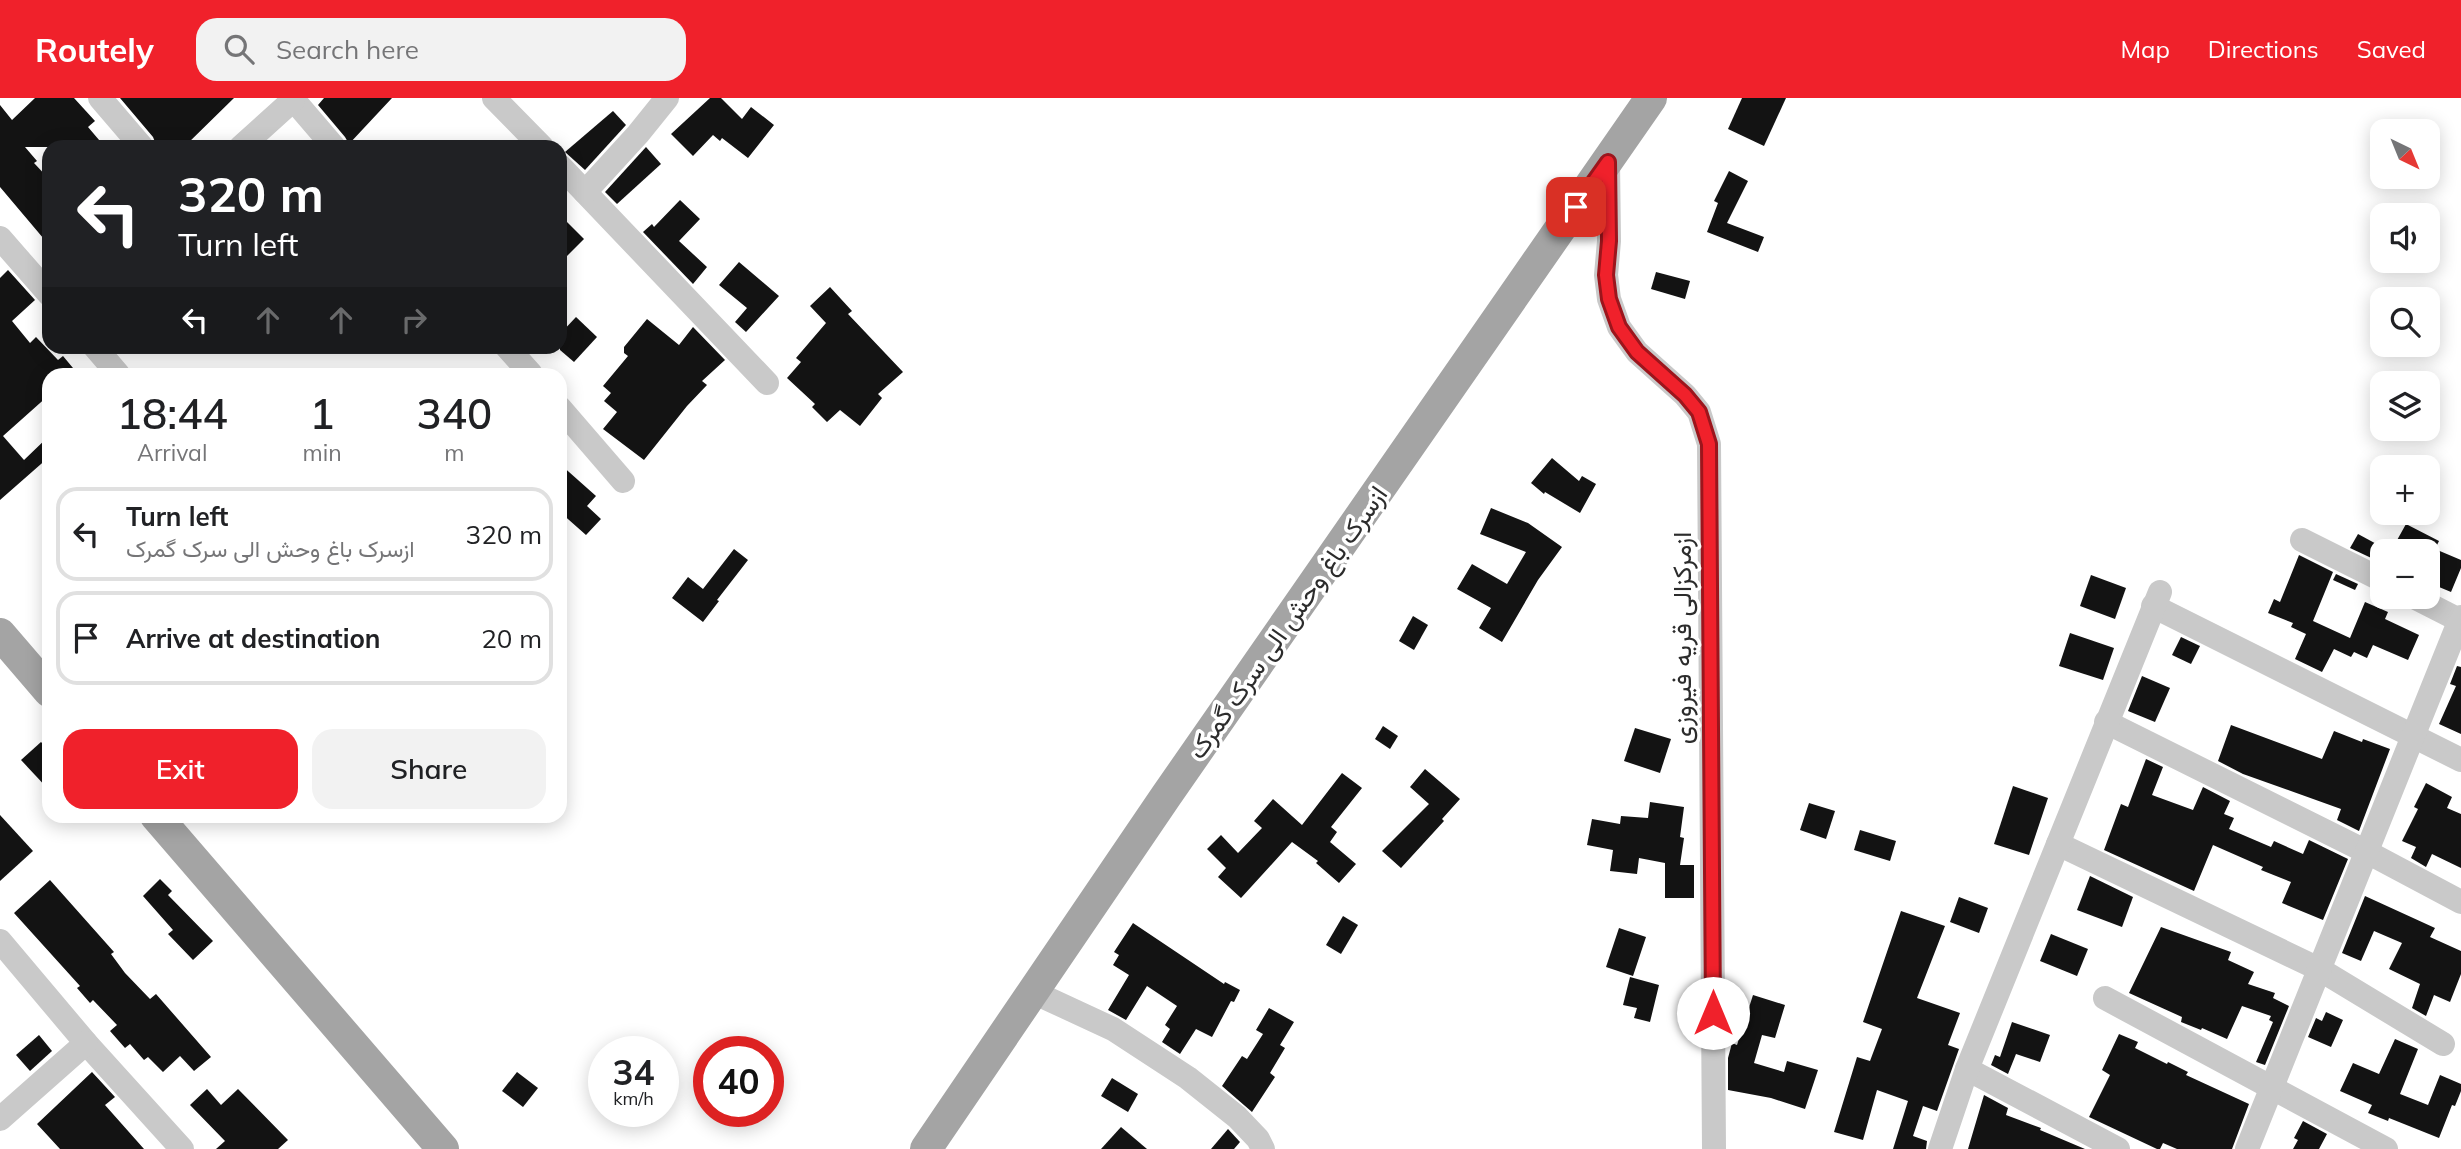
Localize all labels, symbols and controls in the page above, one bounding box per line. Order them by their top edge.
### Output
search box [196,18,686,81]
text: Routely [35,29,154,70]
icon: search [220,30,258,68]
text: Search here [276,33,419,66]
text: Map [2120,34,2170,64]
text: Directions [2208,34,2319,64]
text: Saved [2357,34,2426,64]
north arrow [2370,119,2440,189]
map controls [2370,119,2440,609]
text: 320 m [178,163,324,224]
icon: left [63,168,154,259]
pin [1546,177,1606,237]
icon: arrive [1557,188,1595,226]
button: sound [2370,203,2440,273]
text: Turn left [178,224,298,264]
button: search [2370,287,2440,357]
icon: left [176,301,214,339]
icon: ahead [249,301,287,339]
icon: ahead [322,301,360,339]
icon: right [395,301,433,339]
button: layers [2370,371,2440,441]
text: 18:44 [117,387,228,440]
text: 1 [309,387,335,440]
text: 340 [417,387,492,440]
text: Arrival [137,438,207,467]
text: min [302,438,342,467]
text: m [444,438,464,467]
button: + [2370,455,2440,525]
street label: ازسرک باغ وحش الی سرک گمرک [1180,479,1396,766]
text: Turn left [126,500,228,533]
icon: left [67,515,105,553]
text: 320 m [466,518,542,551]
street label: ازمرکزالی قریه فیروزی [1665,532,1698,744]
text: ازسرک باغ وحش الی سرک گمرک [126,534,415,563]
button: − [2370,539,2440,609]
icon: arrive [67,619,105,657]
text: Arrive at destination [126,622,381,655]
text: 20 m [481,622,542,655]
button: Exit [63,729,298,809]
button: Share [312,729,546,809]
position arrow [1676,976,1750,1050]
speed limit sign: 40 [693,1036,784,1127]
text: 34 [612,1050,655,1094]
text: km/h [613,1087,654,1110]

